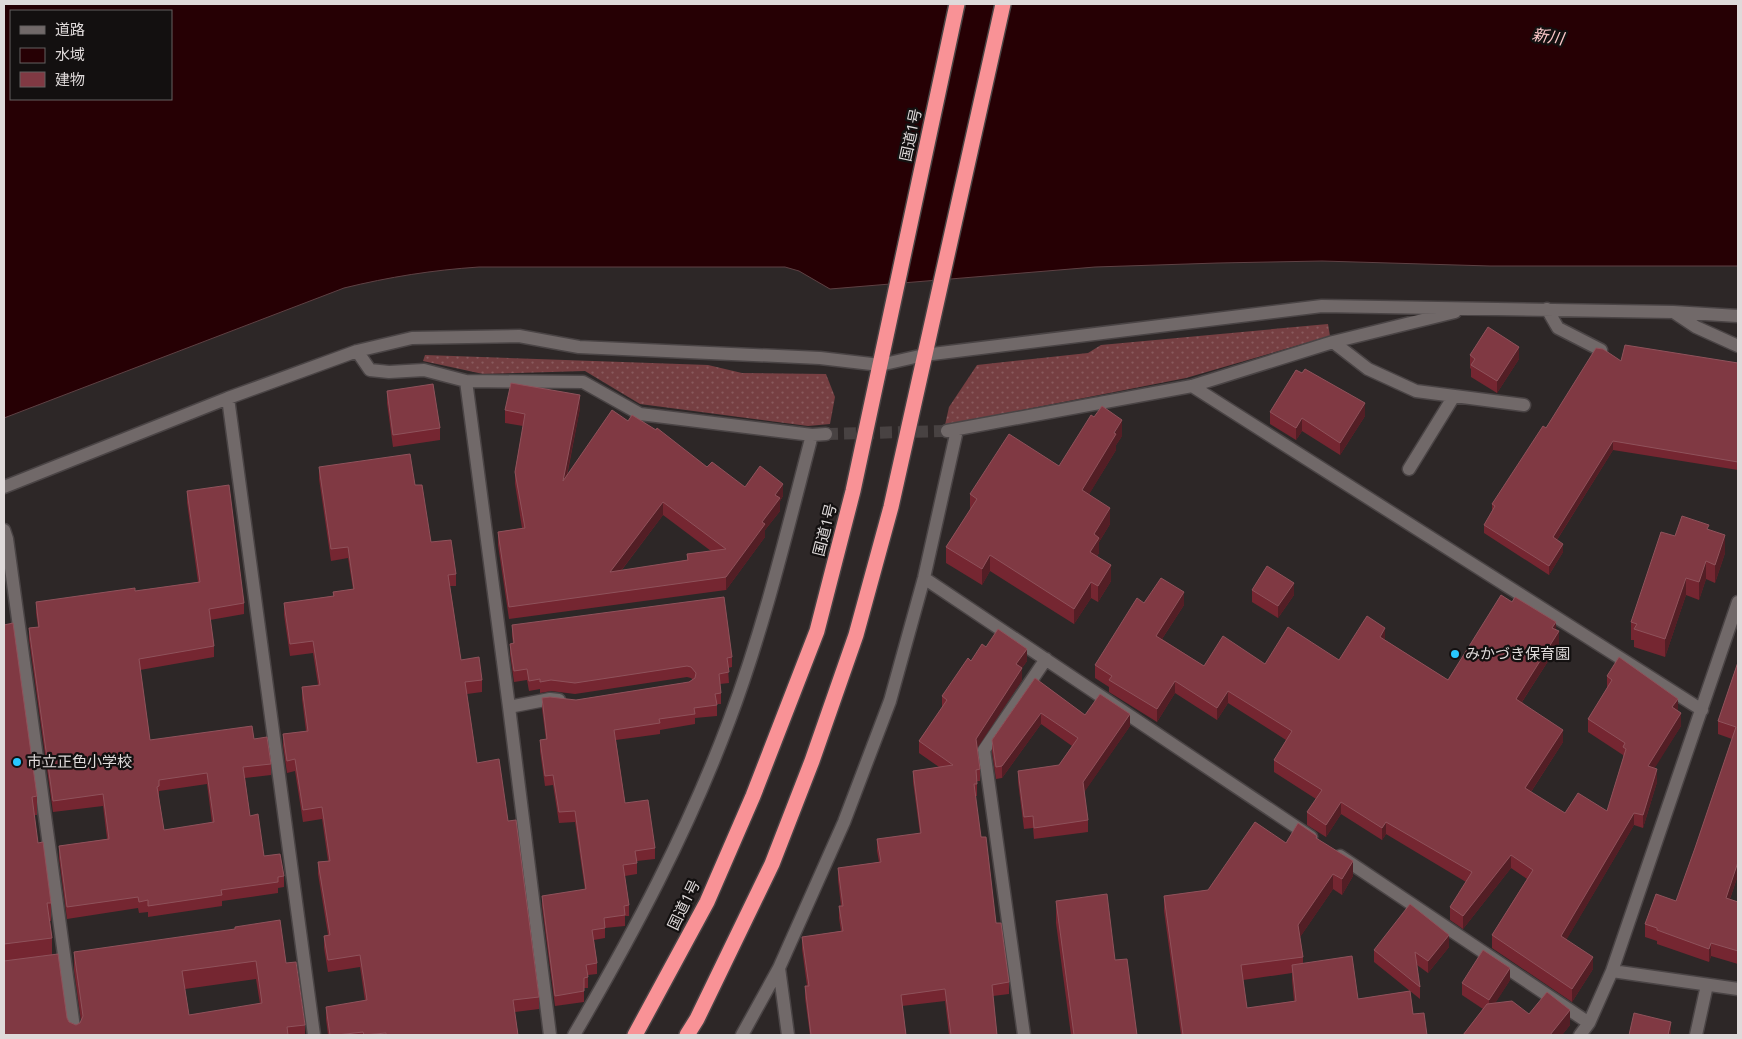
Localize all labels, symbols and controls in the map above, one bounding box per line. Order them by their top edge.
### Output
legend [10,10,172,100]
text: 道路 [55,19,85,39]
water label: 新川 [1530,23,1567,50]
text: 水域 [55,44,85,64]
text: 建物 [55,69,85,89]
street label: 国道1号 [895,107,925,163]
street label: 国道1号 [808,501,840,558]
place label: みかづき保育園 [1465,643,1570,663]
marker: みかづき保育園 [1449,648,1461,660]
place label: 市立正色小学校 [27,751,132,771]
marker: 市立正色小学校 [11,756,23,768]
street label: 国道1号 [662,876,704,933]

